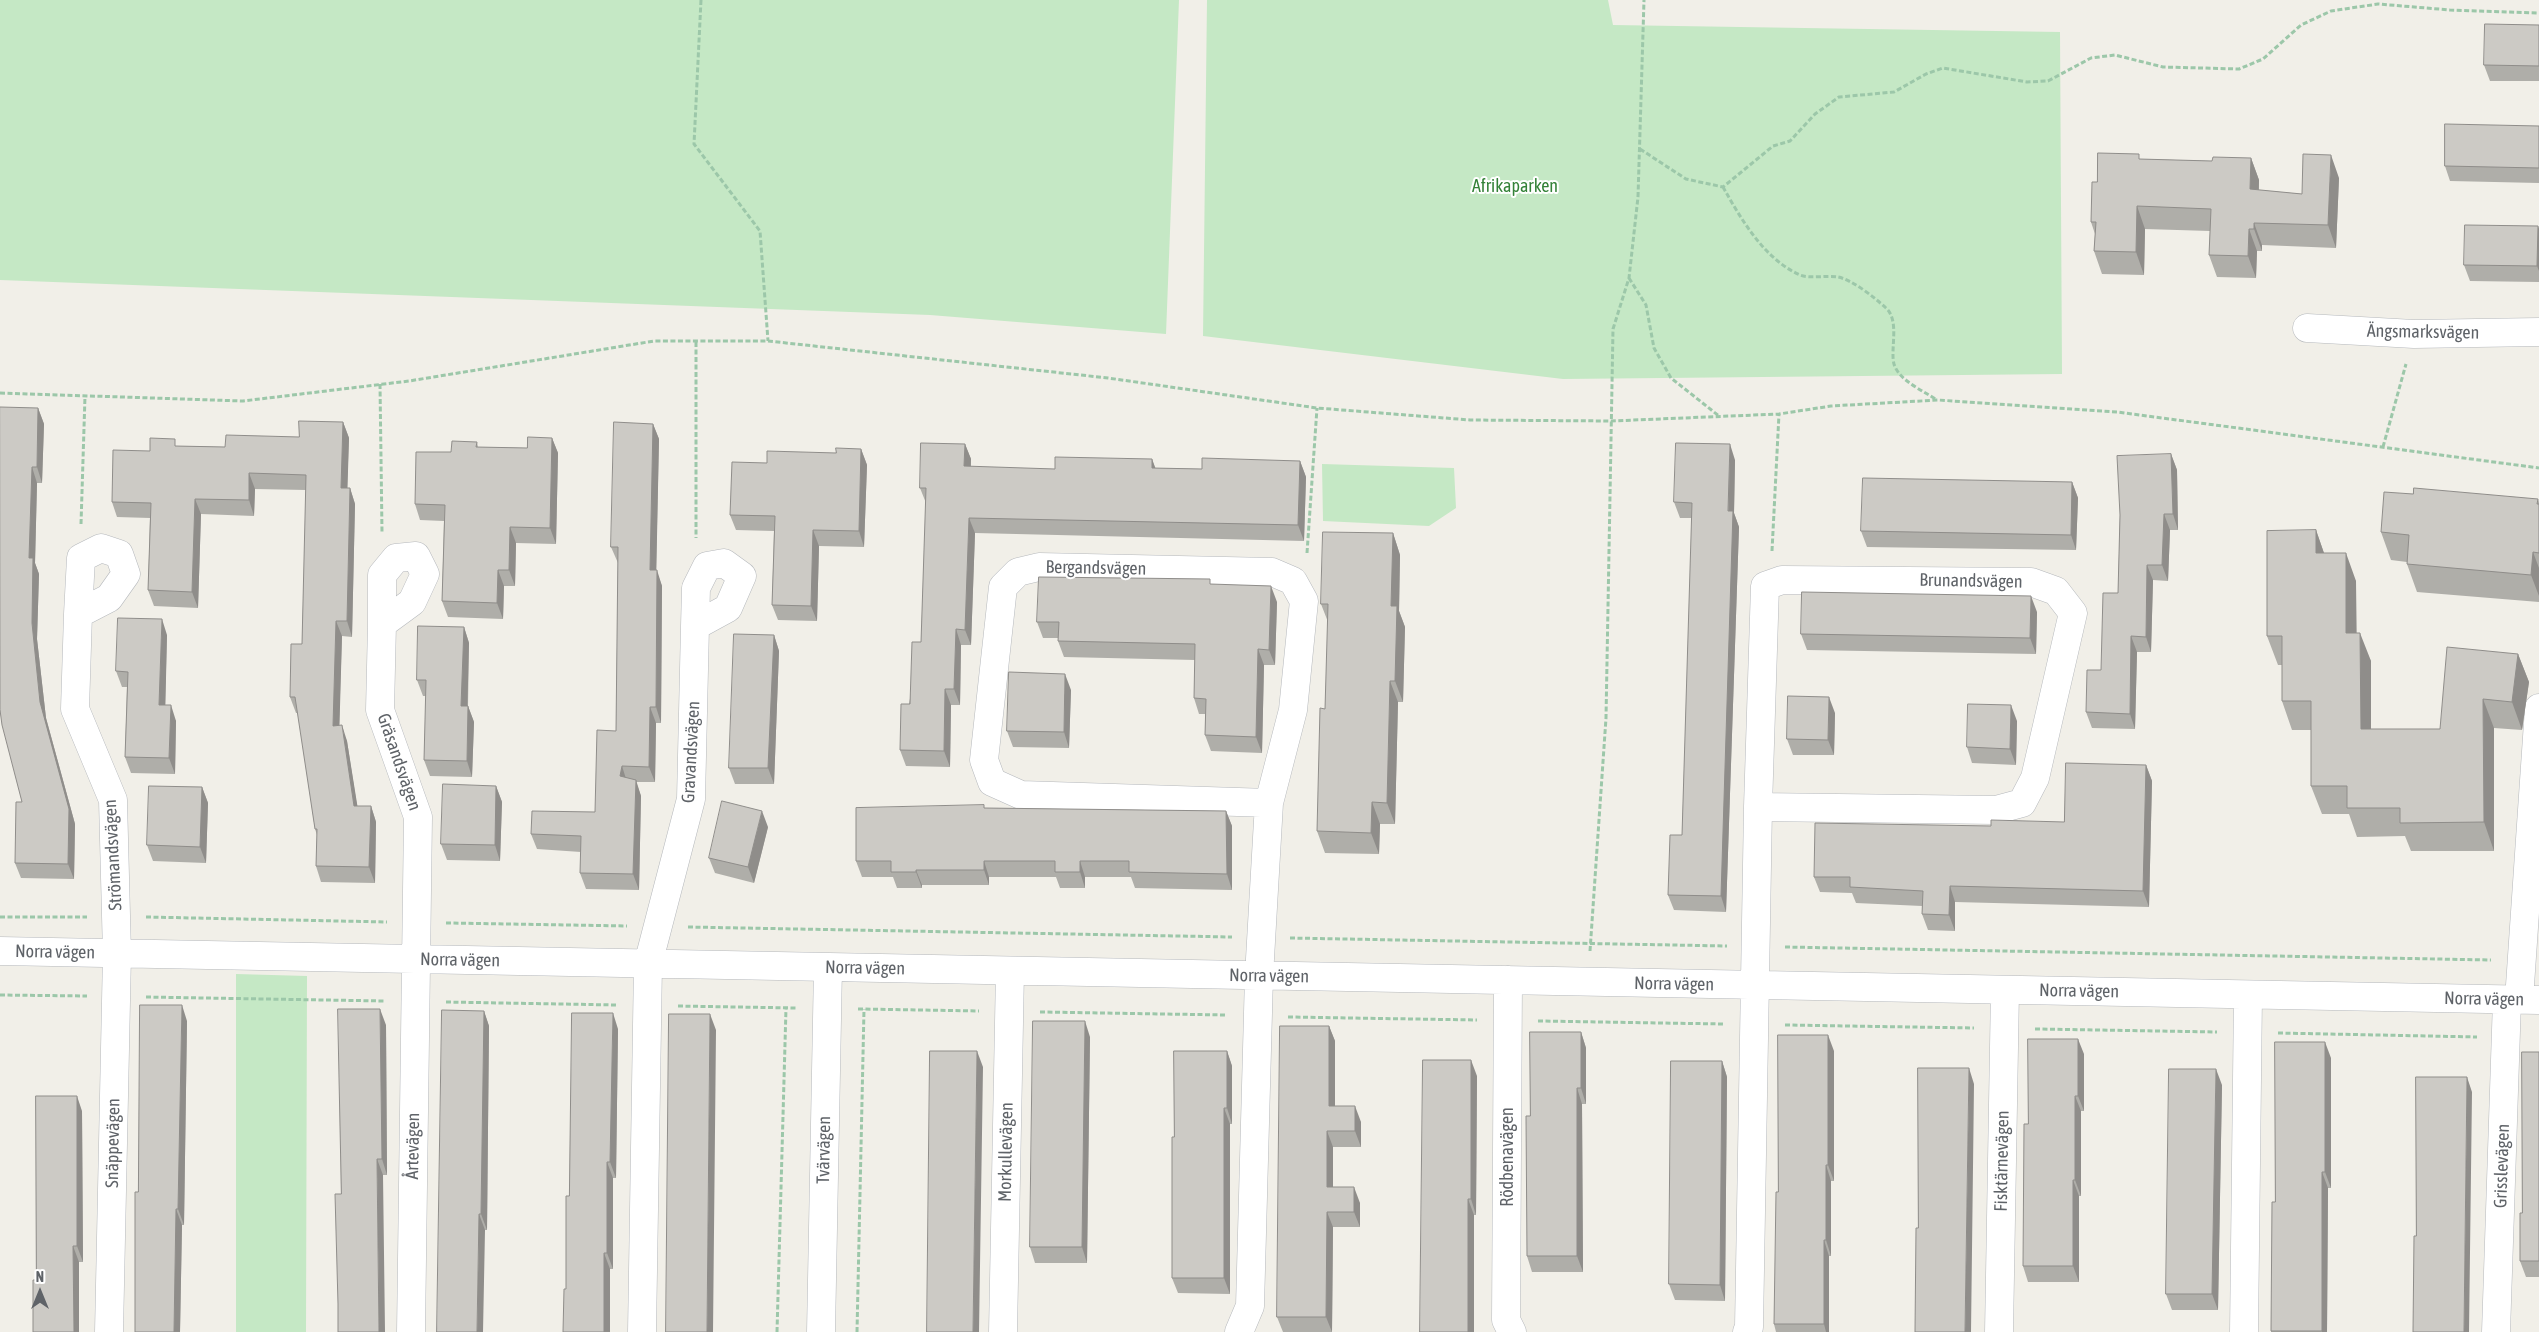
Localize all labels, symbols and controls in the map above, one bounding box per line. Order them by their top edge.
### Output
park label: Afrikaparken [1472,175,1558,197]
street label: Ängsmarksvägen [2367,320,2479,344]
street label: Bergandsvägen [1045,556,1147,580]
street label: Brunandsvägen [1919,569,2023,593]
street label: Gravandsvägen [678,701,704,803]
street label: Gräsandsvägen [372,711,426,813]
street label: Strömandsvägen [99,799,127,911]
street label: Norra vägen [15,941,95,963]
street label: Norra vägen [420,949,500,971]
street label: Norra vägen [825,957,905,979]
street label: Norra vägen [1229,965,1309,987]
street label: Norra vägen [1634,973,1714,995]
street label: Norra vägen [2039,980,2119,1002]
street label: Norra vägen [2444,988,2524,1010]
street label: Snäppevägen [101,1098,125,1188]
street label: Morkullevägen [994,1102,1018,1202]
street label: Rödbenavägen [1496,1107,1518,1207]
street label: Fisktärnevägen [1990,1110,2014,1212]
street label: Årtevägen [402,1112,424,1180]
street label: Tvärvägen [813,1116,835,1184]
street label: Grisslevägen [2490,1124,2514,1208]
north arrow [15,1267,65,1317]
text: N [36,1269,44,1285]

